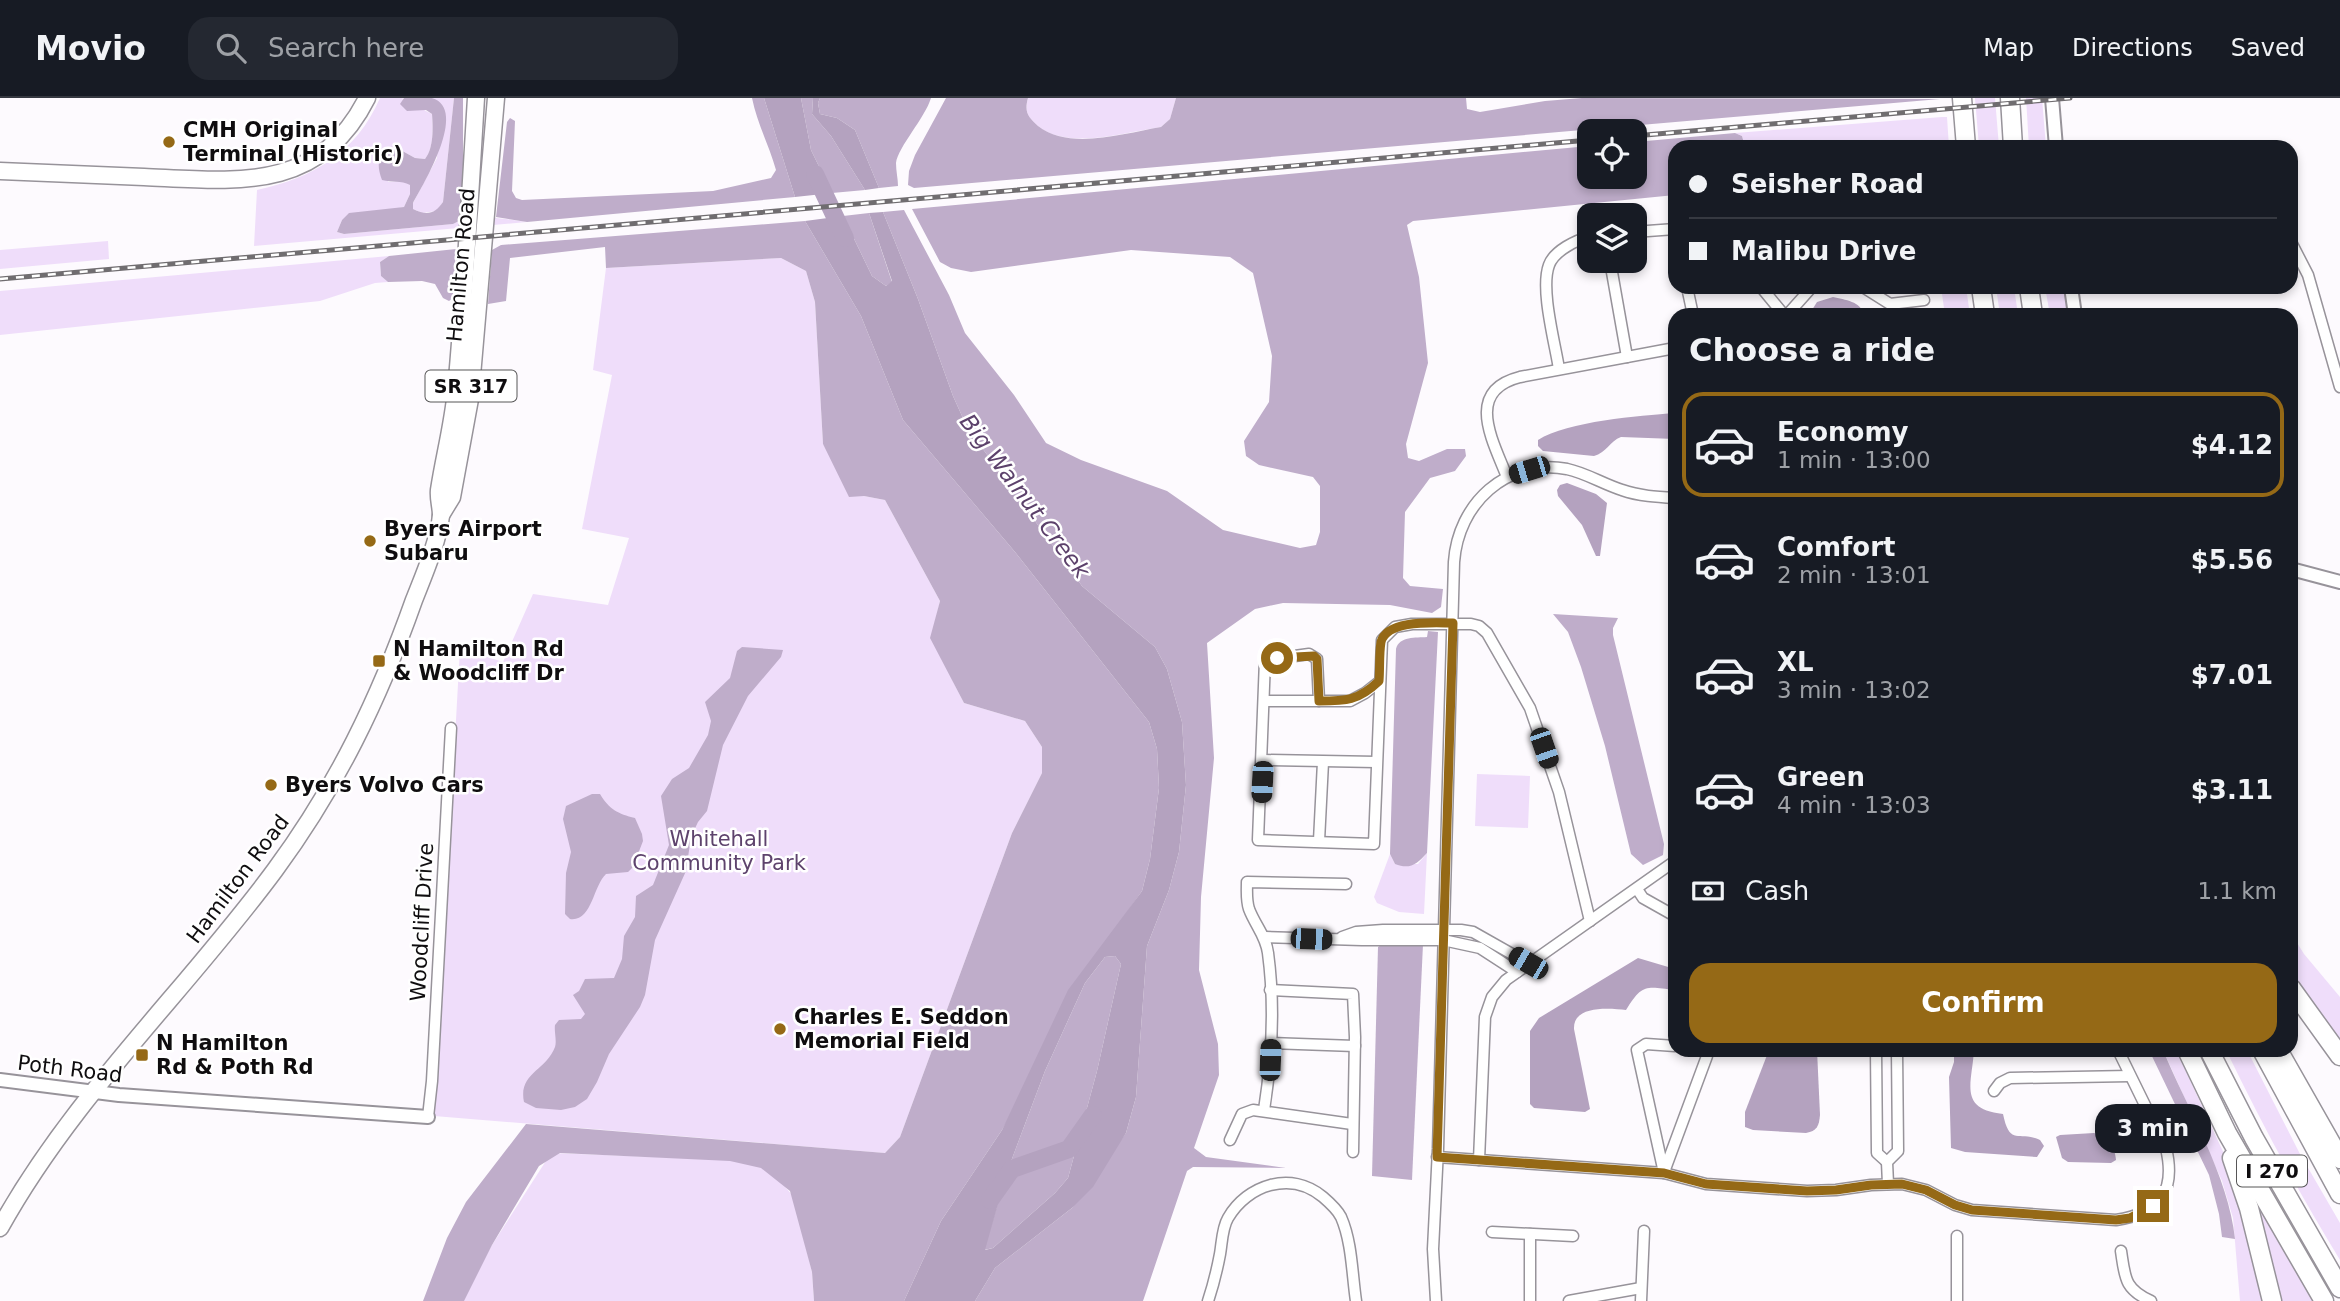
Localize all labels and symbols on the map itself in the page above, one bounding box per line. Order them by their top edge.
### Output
place label: CMH Original Terminal (Historic) [183,118,403,166]
marker: CMH Original Terminal (Historic) [161,134,177,150]
street label: Hamilton Road [442,187,480,343]
road number: SR 317 [426,370,516,402]
water label: Big Walnut Creek [955,409,1096,584]
car [1506,454,1553,486]
place label: Byers Airport Subaru [384,517,542,565]
marker: Byers Airport Subaru [362,533,378,549]
place label: N Hamilton Rd & Woodcliff Dr [393,637,565,685]
route start [1261,642,1293,674]
marker: N Hamilton Rd & Woodcliff Dr [371,653,387,669]
car [1528,725,1561,771]
car [1251,760,1274,804]
place label: Byers Volvo Cars [285,773,484,797]
marker: Byers Volvo Cars [263,777,279,793]
street label: Hamilton Road [182,810,294,948]
park label: Whitehall Community Park [632,827,807,875]
street label: Woodcliff Drive [406,842,438,1002]
car [1290,928,1333,950]
car [1505,943,1552,983]
place label: Charles E. Seddon Memorial Field [794,1005,1009,1053]
marker: Charles E. Seddon Memorial Field [772,1021,788,1037]
place label: N Hamilton Rd & Poth Rd [156,1031,313,1079]
car [1259,1039,1282,1081]
marker: N Hamilton Rd & Poth Rd [134,1047,150,1063]
street label: Poth Road [16,1051,124,1087]
callout: 3 min [2095,1104,2211,1154]
road number: I 270 [2237,1156,2307,1186]
route end [2137,1190,2169,1222]

